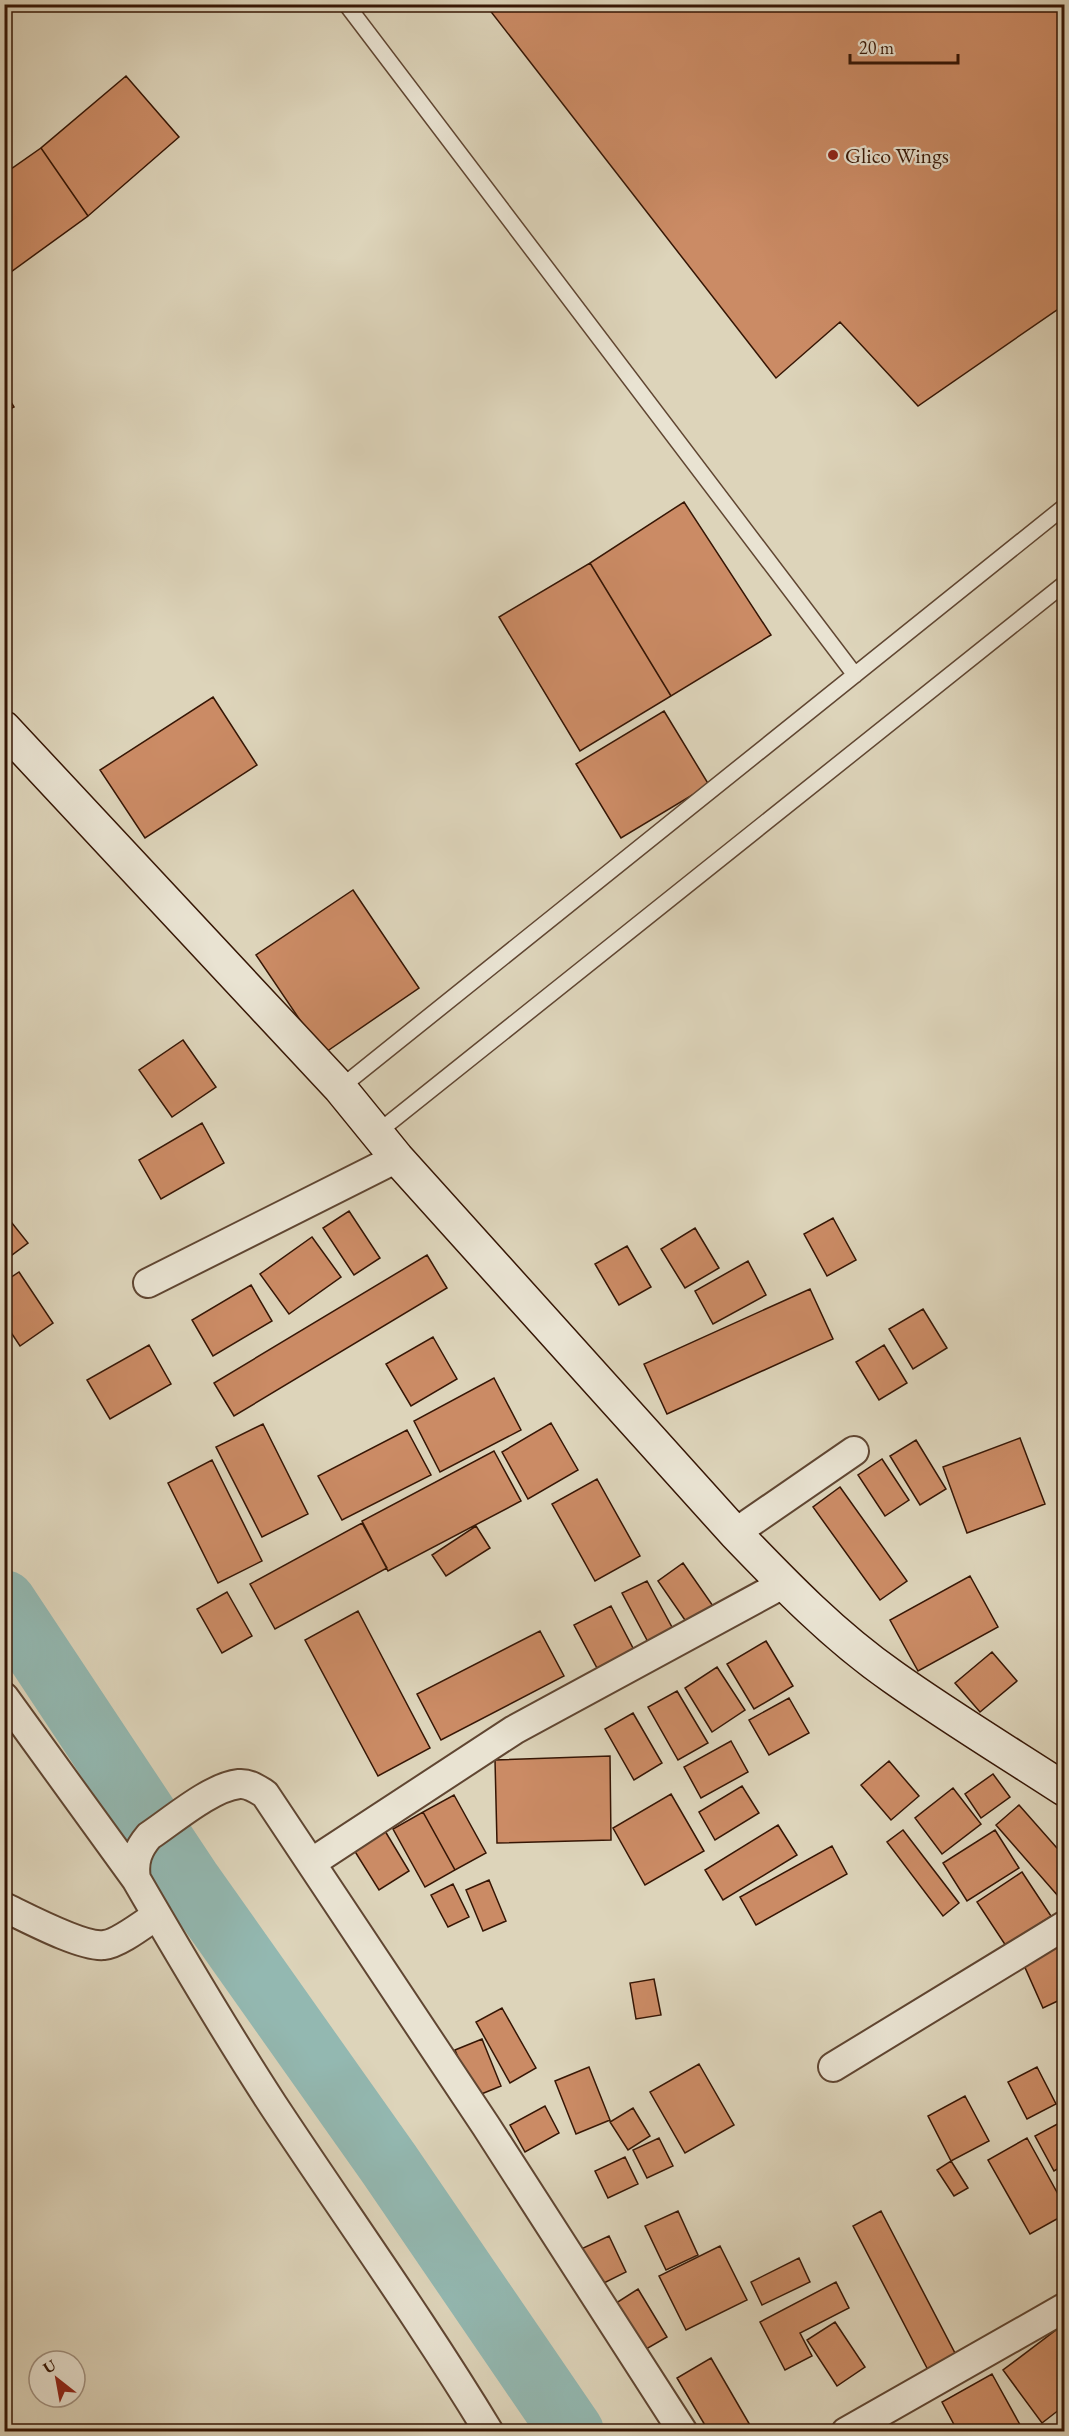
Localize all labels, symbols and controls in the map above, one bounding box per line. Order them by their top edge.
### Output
scale bar [850,27,958,65]
text: 20 m [859,36,894,59]
place label: Glico Wings [845,141,949,170]
marker: Glico Wings [826,148,840,162]
north arrow [27,2349,87,2409]
text: U [39,2354,60,2379]

